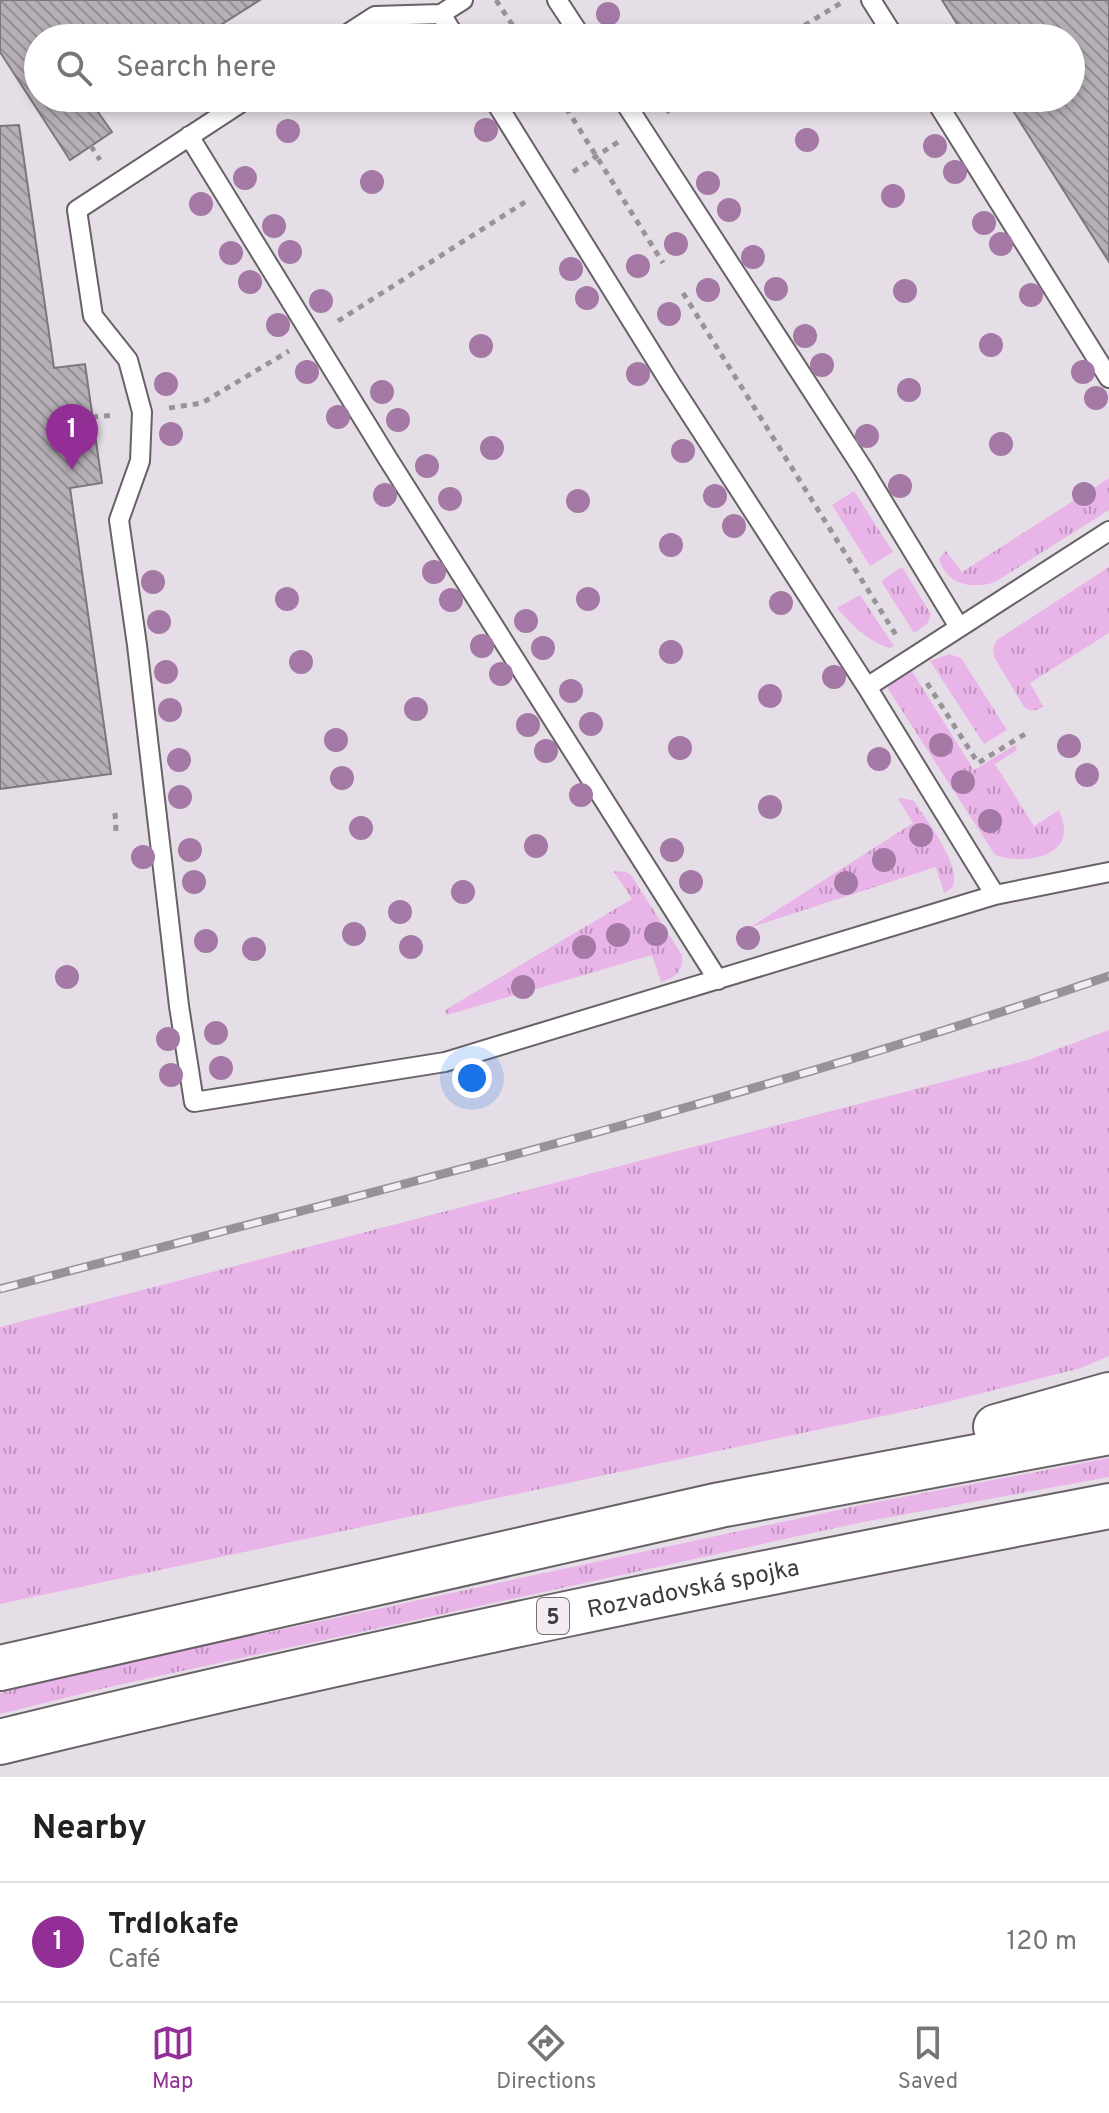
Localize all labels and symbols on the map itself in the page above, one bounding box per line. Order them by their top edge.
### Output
pin: 1 [46,404,98,470]
your location [452,1058,492,1098]
street label: Rozvadovská spojka [585,1554,802,1626]
road number: 5 [537,1598,569,1634]

